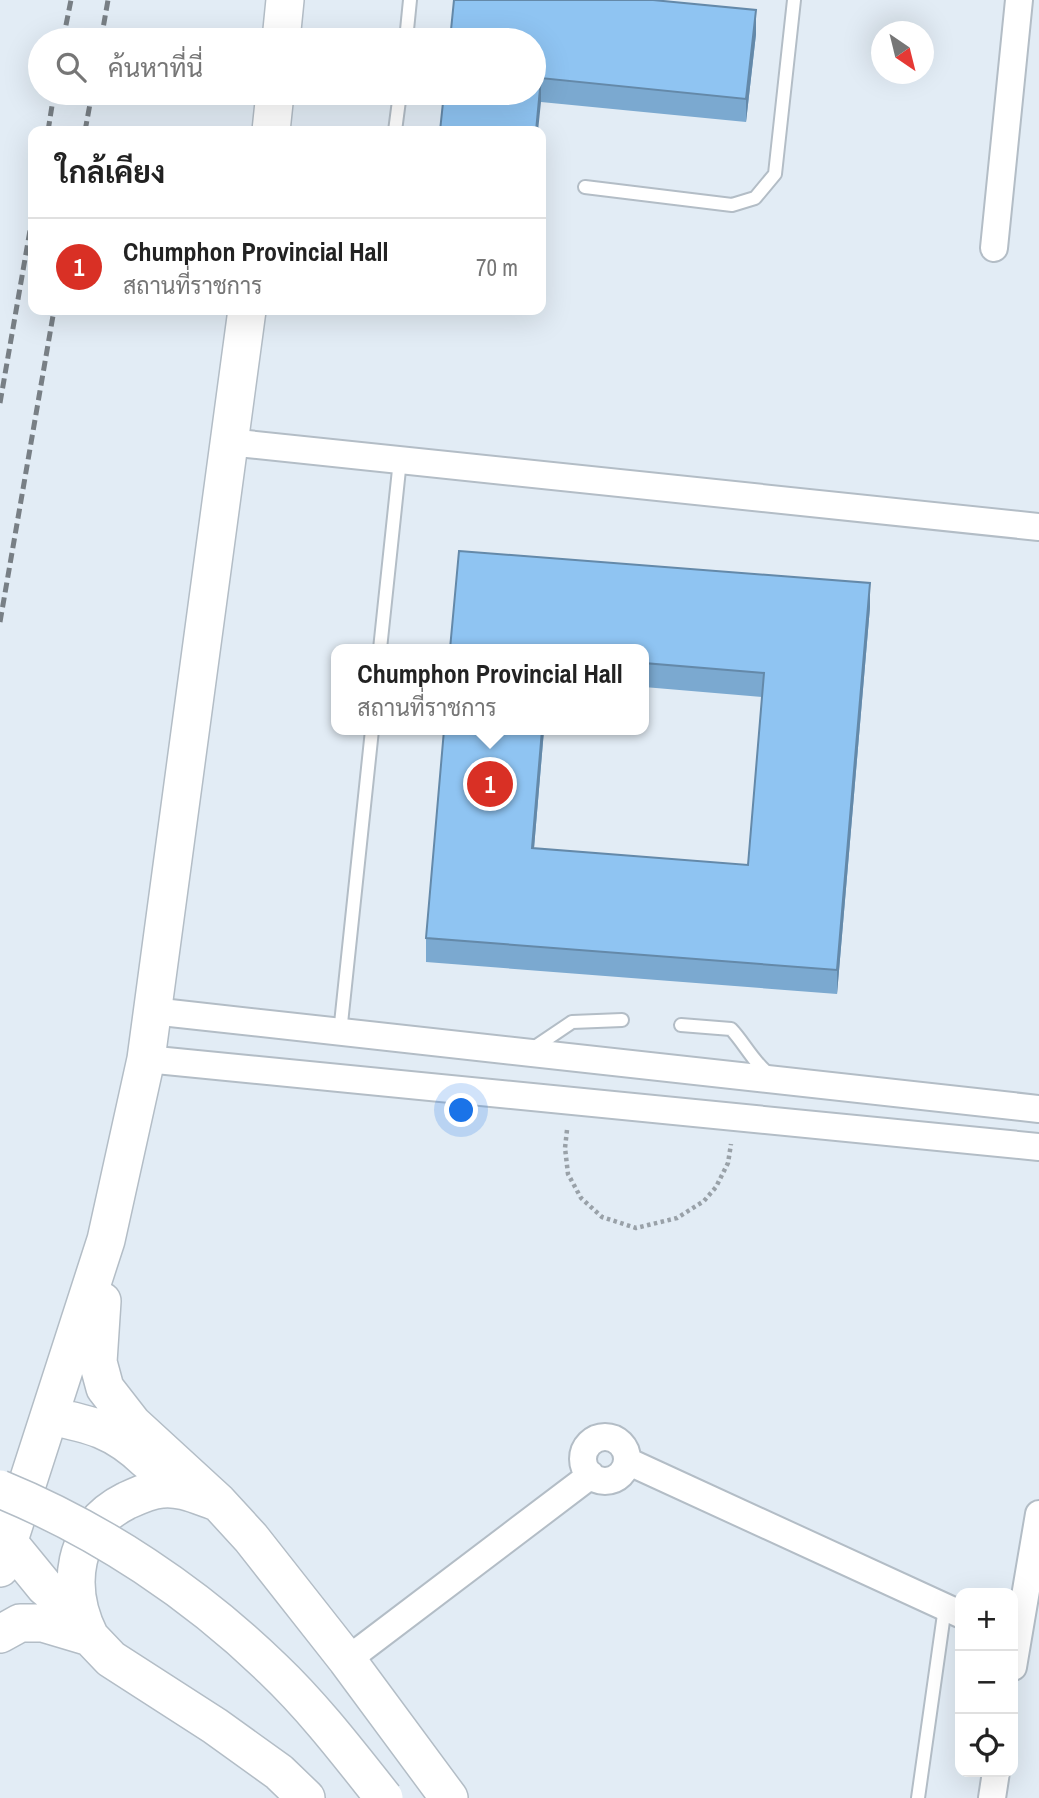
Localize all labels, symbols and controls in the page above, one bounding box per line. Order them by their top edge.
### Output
north arrow [871,21,934,84]
search box [28,28,546,105]
icon: search [52,48,90,86]
text: ค้นหาที่นี่ [108,50,203,85]
text: ใกล้เคียง [56,152,165,192]
text: Chumphon Provincial Hall [123,234,388,269]
text: 1 [74,252,84,283]
text: 70 m [476,252,518,283]
text: สถานที่ราชการ [123,270,262,301]
popup [331,644,649,735]
text: Chumphon Provincial Hall [357,656,623,691]
text: สถานที่ราชการ [357,692,497,723]
pin: 1 [467,758,513,810]
your location [444,1093,478,1127]
map controls [955,1588,1018,1777]
button: + [955,1588,1018,1651]
button: − [955,1651,1018,1714]
button: locate [955,1714,1018,1777]

